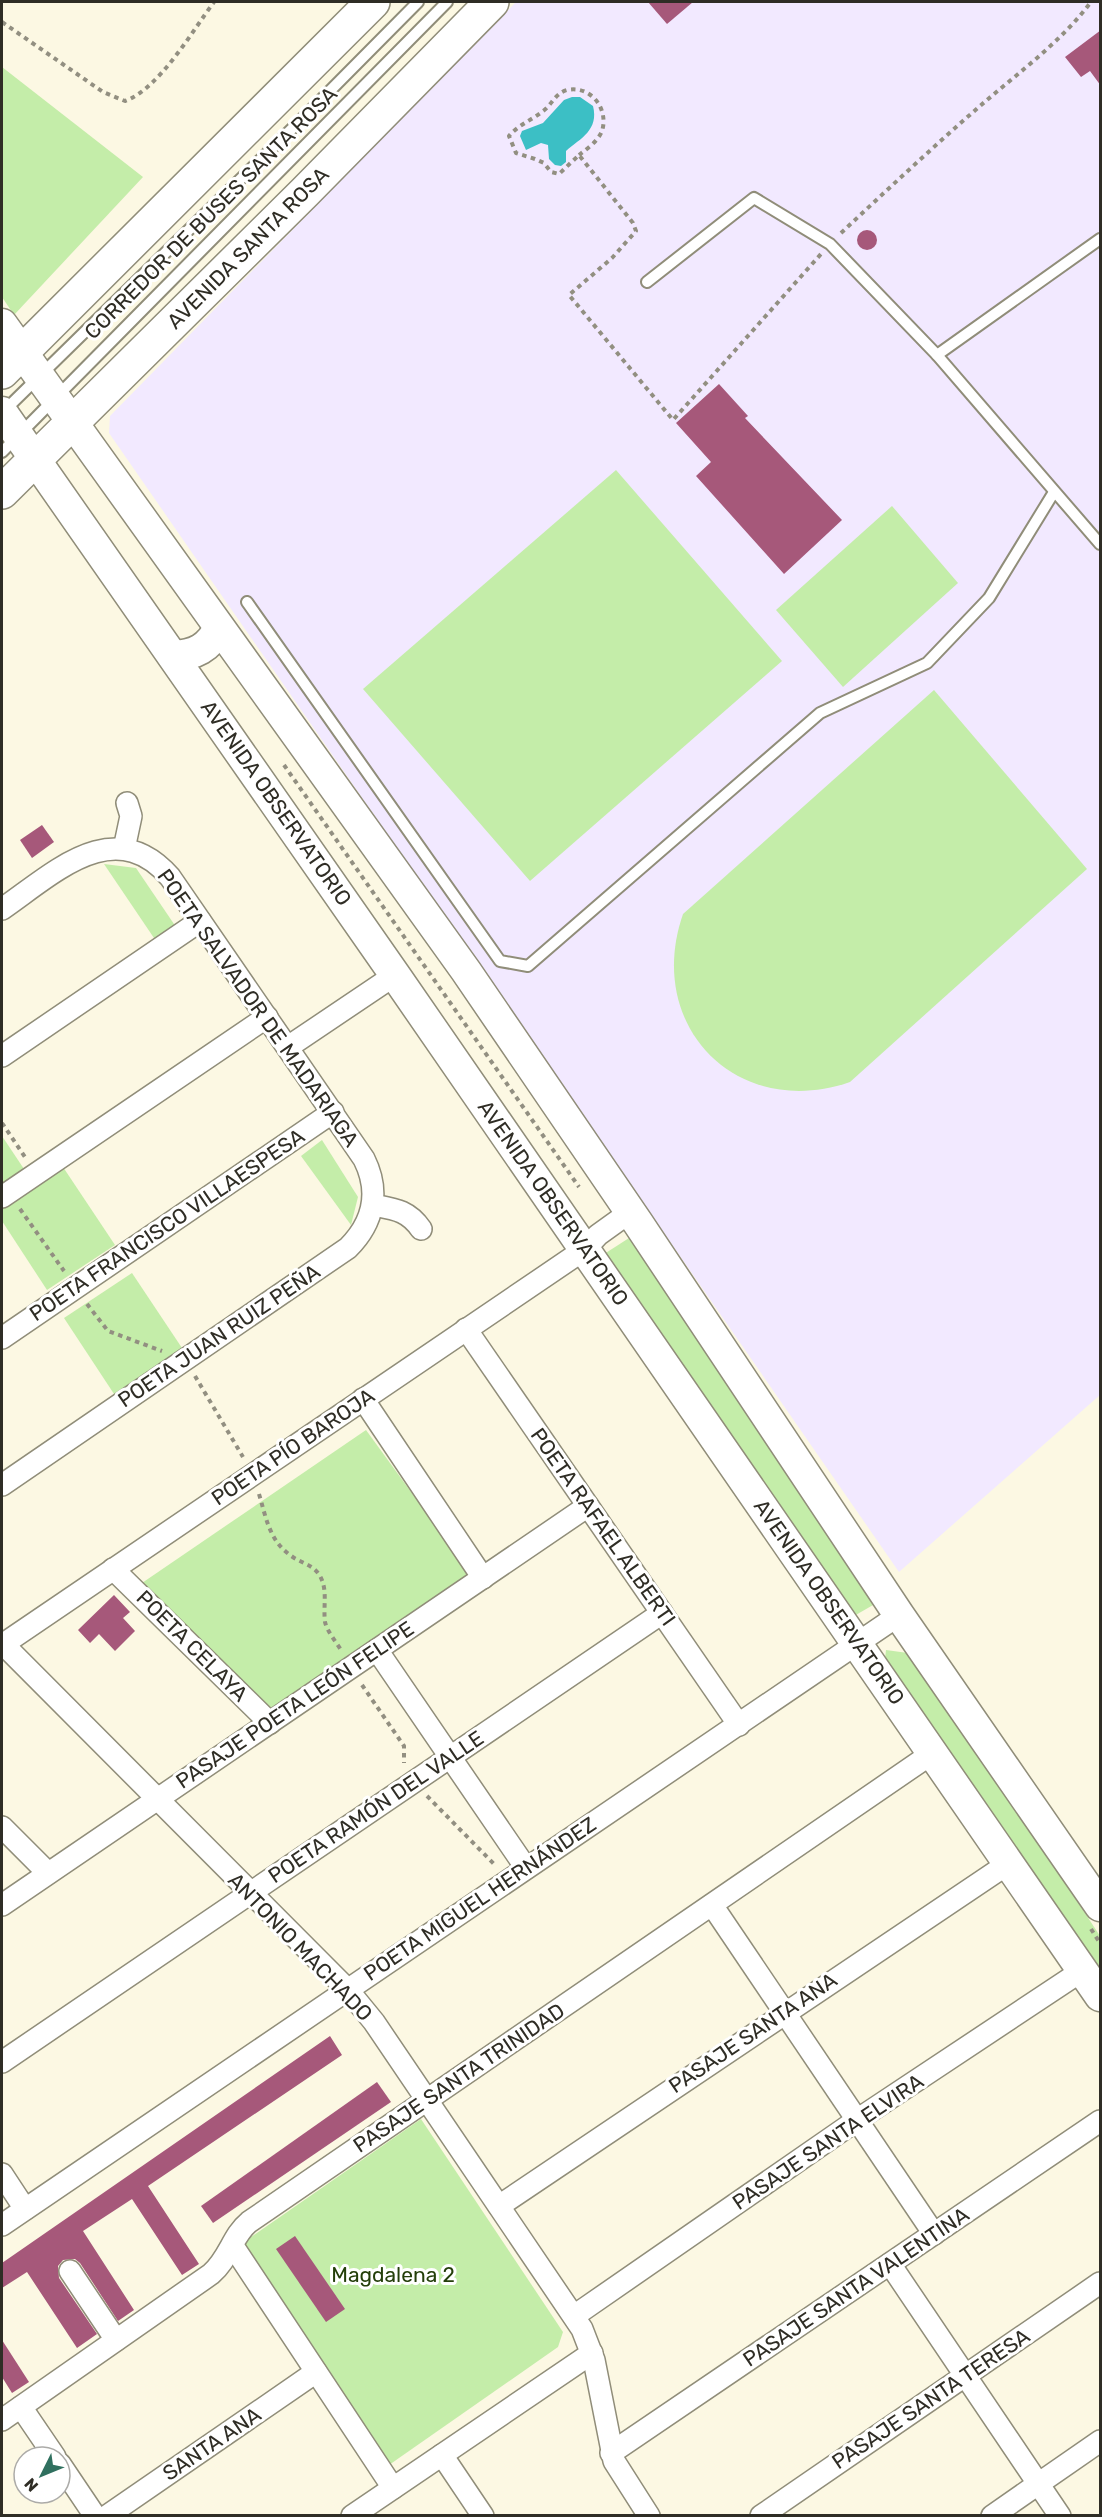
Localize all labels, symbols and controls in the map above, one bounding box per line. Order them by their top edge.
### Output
street label: CORREDOR DE BUSES SANTA ROSA [79,81,342,344]
street label: AVENIDA SANTA ROSA [162,162,334,334]
street label: AVENIDA OBSERVATORIO [196,695,357,910]
street label: POETA SALVADOR DE MADARIAGA [153,864,364,1152]
street label: AVENIDA OBSERVATORIO [473,1095,634,1310]
street label: POETA FRANCISCO VILLAESPESA [25,1123,309,1326]
street label: POETA JUAN RUIZ PEÑA [113,1259,324,1413]
street label: POETA PÍO BAROJA [206,1383,379,1510]
street label: POETA RAFAEL ALBERTI [526,1423,681,1630]
street label: AVENIDA OBSERVATORIO [749,1494,910,1709]
street label: POETA CELAYA [132,1585,253,1706]
street label: PASAJE POETA LEÓN FELIPE [171,1616,418,1794]
street label: POETA RAMÓN DEL VALLE [263,1725,488,1888]
street label: POETA MIGUEL HERNÁNDEZ [359,1811,601,1986]
street label: ANTONIO MACHADO [223,1867,378,2026]
street label: PASAJE SANTA ANA [664,1967,842,2098]
street label: PASAJE SANTA TRINIDAD [348,1997,569,2158]
street label: PASAJE SANTA ELVIRA [727,2068,928,2215]
street label: PASAJE SANTA VALENTINA [738,2202,973,2372]
park label: Magdalena 2 [331,2262,455,2287]
street label: PASAJE SANTA TERESA [827,2323,1034,2474]
street label: SANTA ANA [158,2402,266,2486]
north arrow [12,2445,72,2505]
text: N [21,2474,42,2496]

